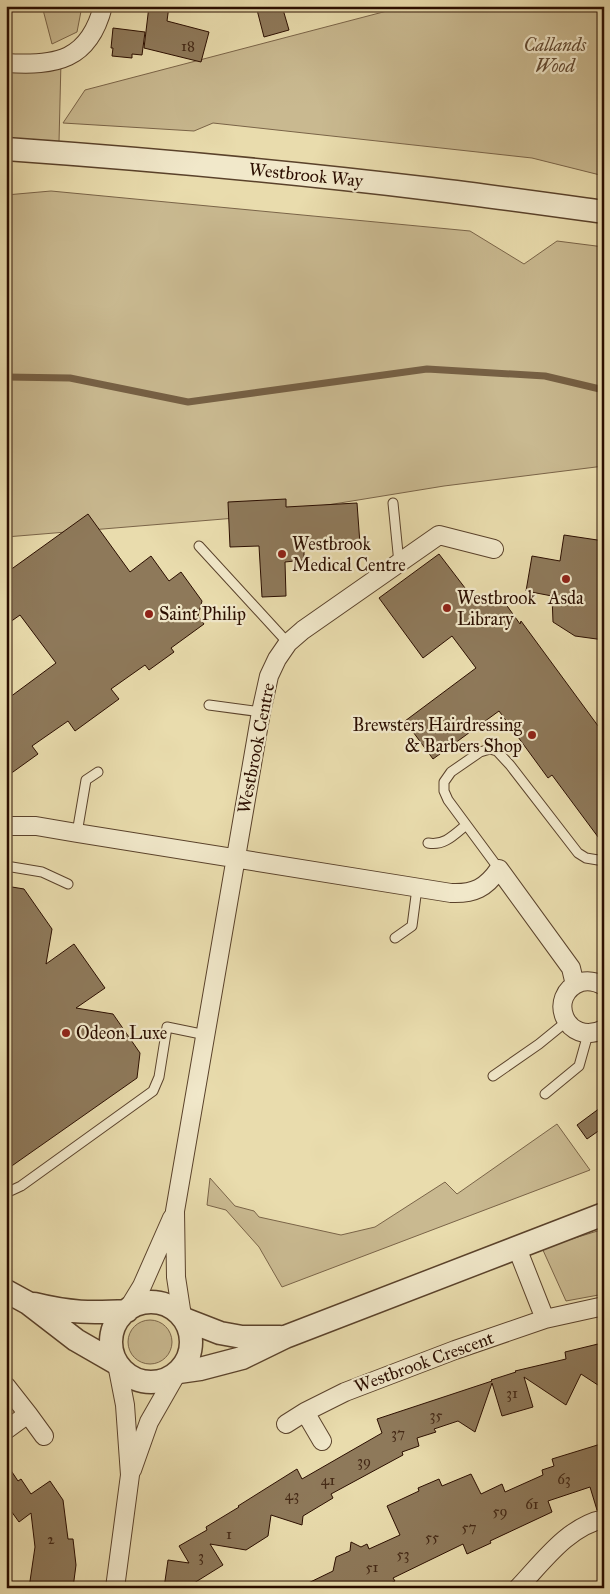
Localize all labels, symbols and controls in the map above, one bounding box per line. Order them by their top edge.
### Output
park label: Callands Wood [524,34,587,77]
house number: 18 [181,37,195,55]
street label: Westbrook Way [248,158,365,192]
place label: Westbrook Medical Centre [292,533,406,576]
marker: Westbrook Medical Centre [276,548,288,560]
marker: Asda [560,573,572,585]
place label: Westbrook Library [457,587,536,630]
place label: Asda [547,587,584,609]
marker: Westbrook Library [441,602,453,614]
place label: Saint Philip [159,603,246,625]
marker: Saint Philip [143,608,155,620]
street label: Westbrook Centre [233,681,279,815]
place label: Brewsters Hairdressing & Barbers Shop [352,714,523,757]
marker: Brewsters Hairdressing & Barbers Shop [526,729,538,741]
place label: Odeon Luxe [76,1022,167,1044]
marker: Odeon Luxe [60,1027,72,1039]
street label: Westbrook Crescent [351,1326,497,1397]
house number: 31 [506,1384,518,1402]
house number: 35 [430,1406,443,1424]
house number: 37 [391,1424,405,1442]
house number: 39 [357,1452,371,1470]
house number: 63 [557,1470,571,1488]
house number: 41 [321,1471,335,1489]
house number: 43 [285,1486,299,1504]
house number: 61 [525,1495,539,1513]
house number: 59 [492,1502,508,1520]
house number: 57 [462,1518,476,1536]
house number: 1 [226,1525,232,1543]
house number: 55 [425,1528,439,1546]
house number: 2 [47,1530,55,1548]
house number: 53 [397,1545,409,1563]
house number: 3 [198,1547,204,1565]
house number: 51 [366,1558,379,1576]

